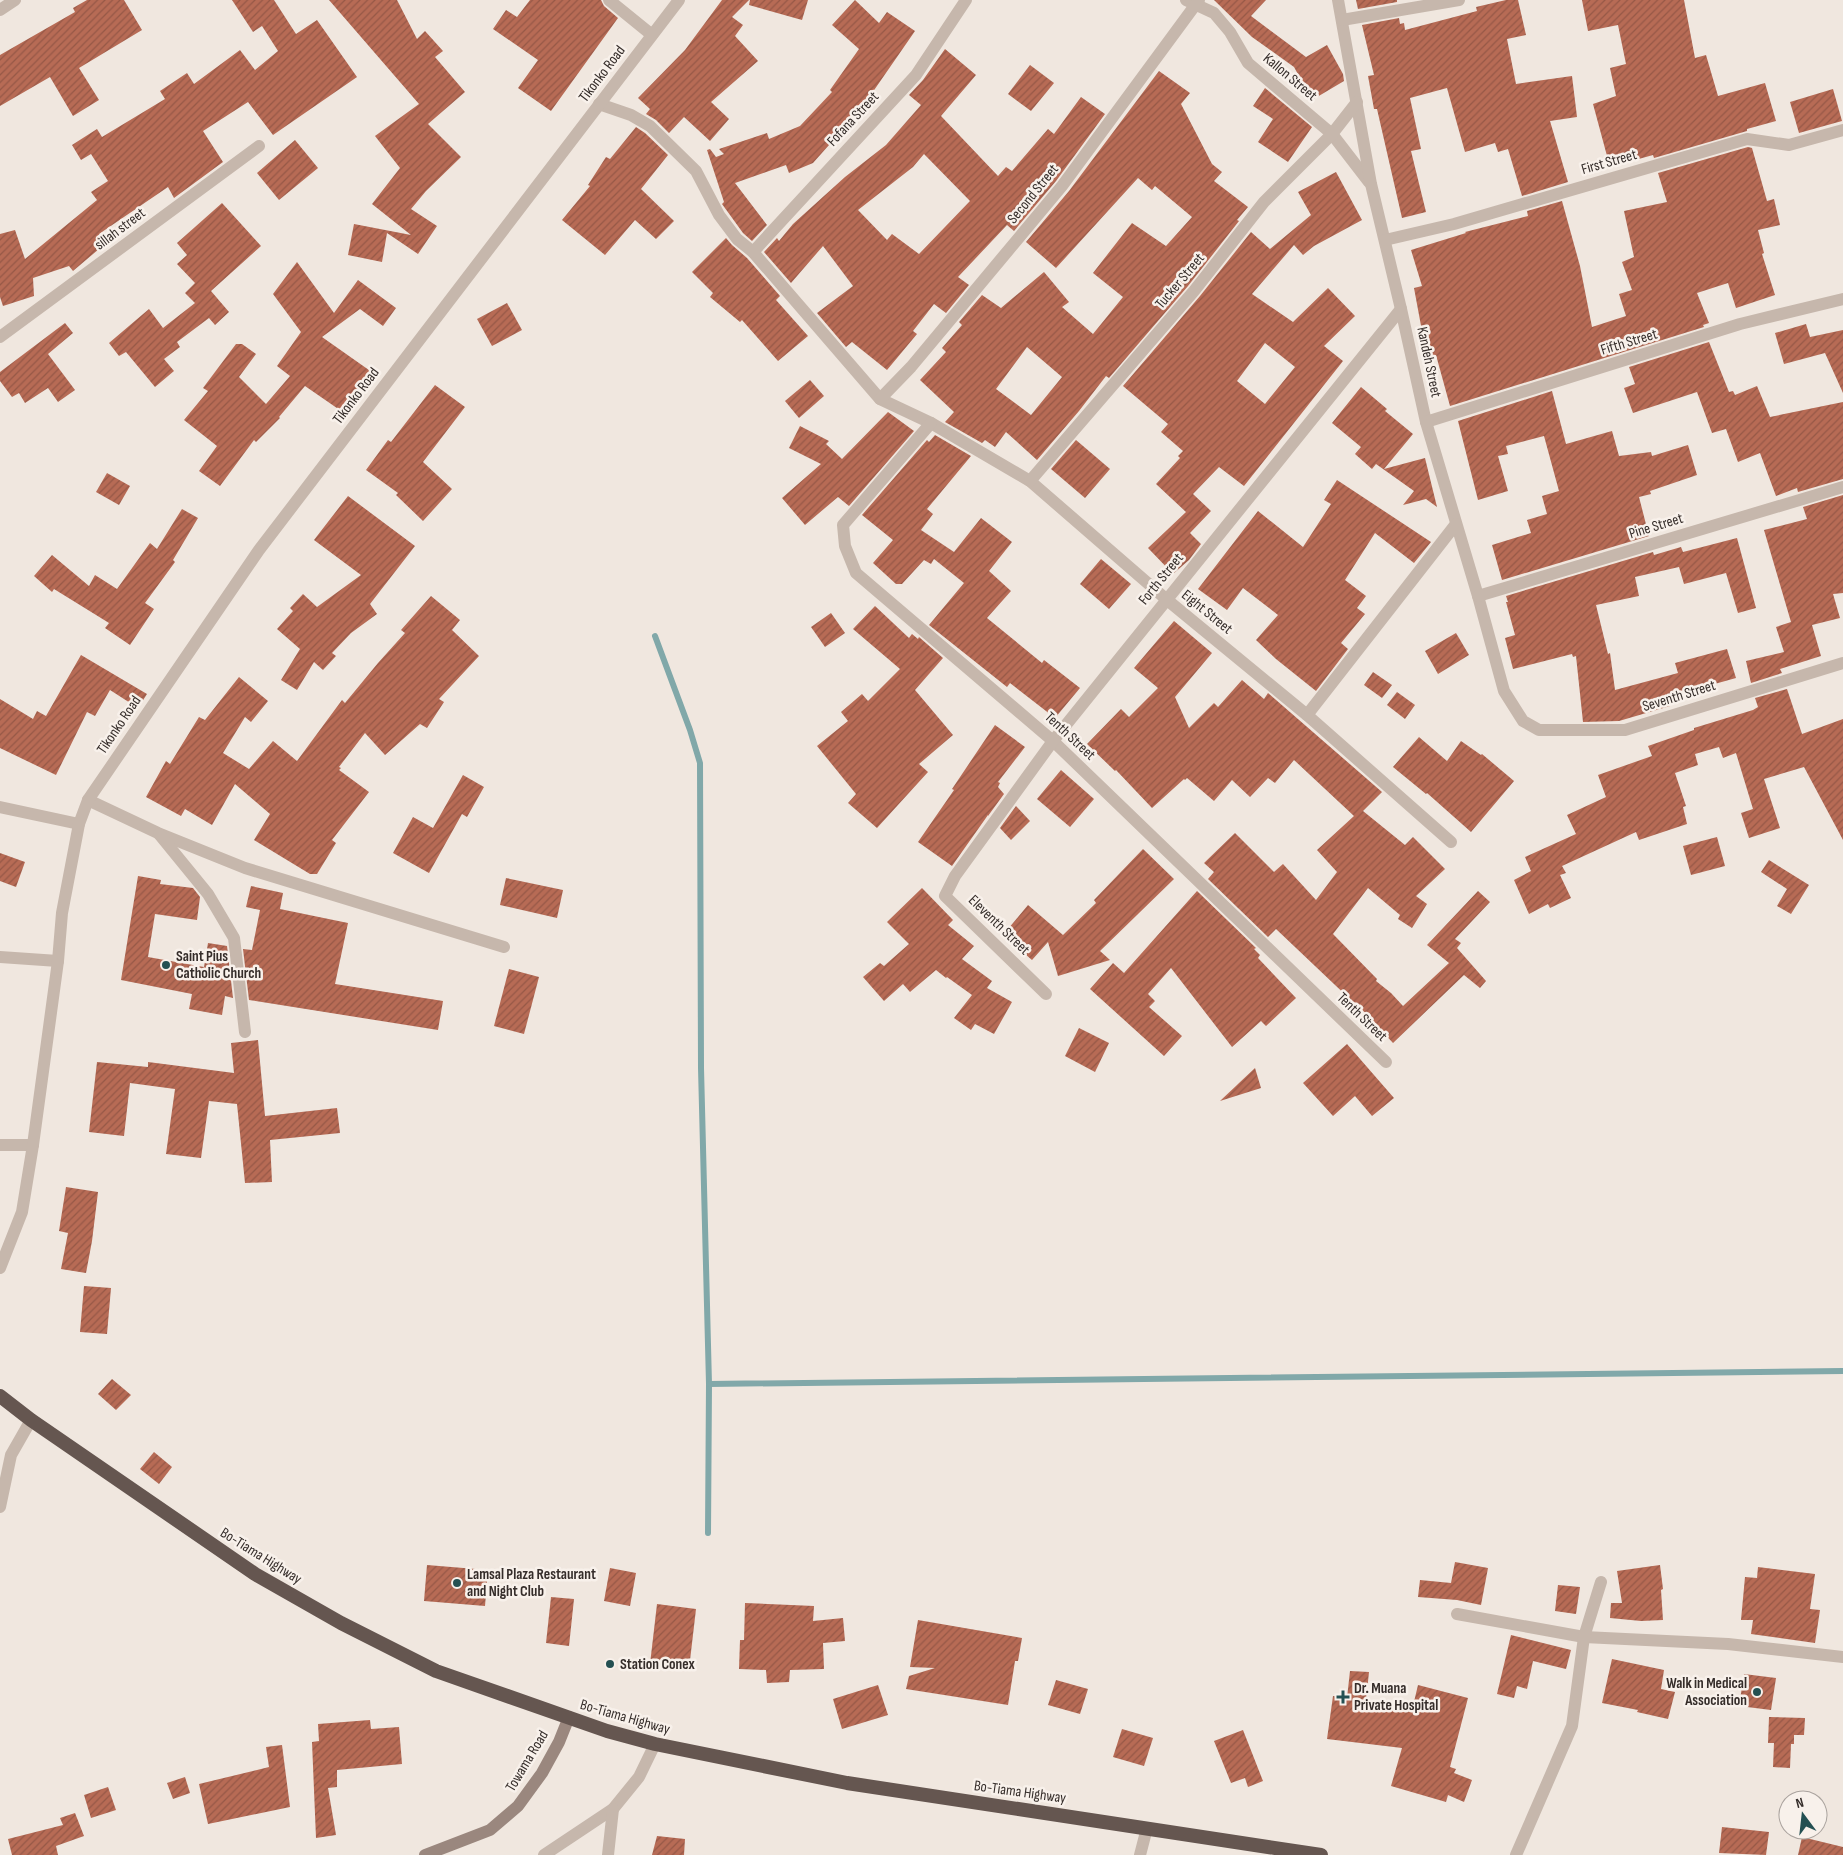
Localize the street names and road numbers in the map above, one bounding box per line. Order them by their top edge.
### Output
street label: Tikonko Road [575,42,629,106]
street label: Kallon Street [1259,49,1321,105]
street label: Fofana Street [823,87,883,150]
street label: First Street [1579,145,1639,179]
street label: Second Street [1003,160,1063,228]
street label: sillah street [91,203,150,254]
street label: Tucker Street [1151,249,1209,313]
street label: Fifth Street [1598,324,1660,360]
street label: Kandeh Street [1412,325,1446,399]
street label: Tikonko Road [329,364,383,428]
street label: Pine Street [1627,509,1686,543]
street label: Forth Street [1134,549,1188,609]
street label: Eight Street [1178,586,1237,639]
street label: Seventh Street [1640,676,1718,716]
street label: Tikonko Road [93,692,145,758]
street label: Tenth Street [1041,708,1100,765]
street label: Eleventh Street [964,891,1034,959]
street label: Tenth Street [1333,988,1391,1046]
street label: Bo-Tiama Highway [217,1523,305,1589]
street label: Bo-Tiama Highway [578,1695,672,1739]
street label: Towama Road [501,1727,553,1795]
street label: Bo-Tiama Highway [973,1776,1067,1808]

